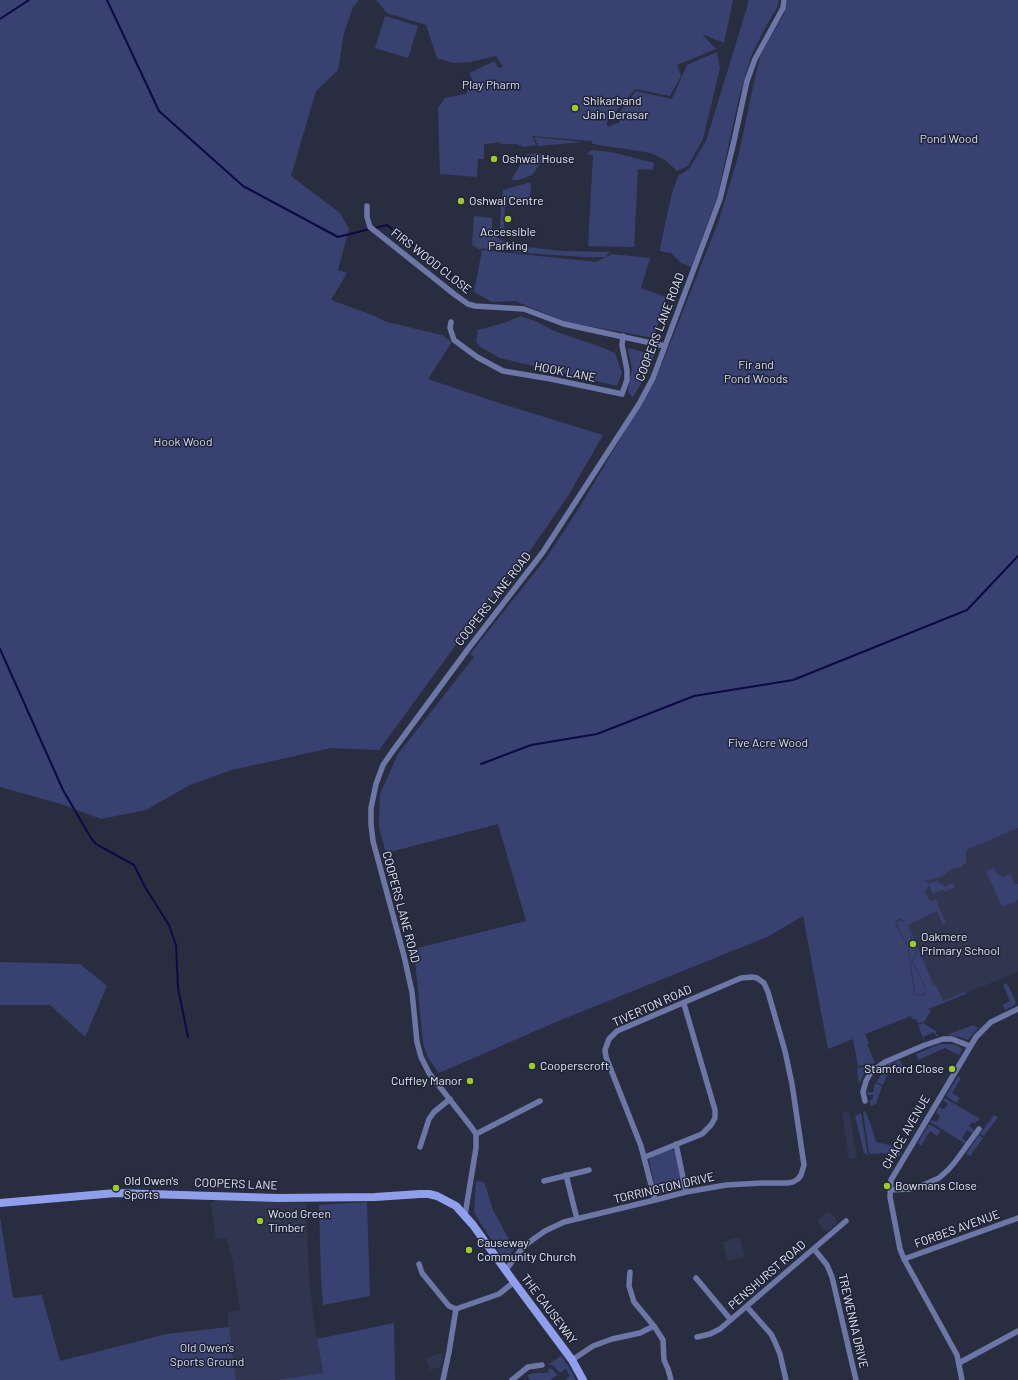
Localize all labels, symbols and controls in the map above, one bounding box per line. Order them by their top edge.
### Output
park label: Play Pharm [462,78,520,92]
place label: Shikarband Jain Derasar [583,94,649,122]
marker: Shikarband Jain Derasar [570,103,580,113]
park label: Pond Wood [920,132,978,146]
place label: Oshwal House [502,152,574,166]
marker: Oshwal House [489,154,499,164]
place label: Oshwal Centre [469,194,544,208]
marker: Oshwal Centre [456,196,466,206]
marker: Accessible Parking [503,214,513,224]
street label: FIRS WOOD CLOSE [388,225,474,297]
place label: Accessible Parking [480,225,536,253]
street label: COOPERS LANE ROAD [633,271,687,383]
park label: Fir and Pond Woods [724,358,788,386]
street label: HOOK LANE [533,359,597,385]
park label: Hook Wood [154,435,212,449]
street label: COOPERS LANE ROAD [452,549,534,649]
park label: Five Acre Wood [728,736,808,750]
street label: COOPERS LANE ROAD [379,850,423,964]
place label: Oakmere Primary School [921,930,1000,958]
marker: Oakmere Primary School [908,939,918,949]
street label: TIVERTON ROAD [610,982,694,1030]
place label: Cooperscroft [540,1059,609,1073]
marker: Cooperscroft [527,1061,537,1071]
place label: Stamford Close [864,1062,944,1076]
marker: Stamford Close [947,1064,957,1074]
place label: Cuffley Manor [391,1074,462,1088]
marker: Cuffley Manor [465,1076,475,1086]
street label: CHACE AVENUE [879,1092,933,1172]
street label: TORRINGTON DRIVE [612,1169,716,1207]
place label: Old Owen's Sports [124,1174,179,1202]
street label: COOPERS LANE [194,1175,278,1193]
place label: Bowmans Close [895,1179,977,1193]
marker: Bowmans Close [882,1181,892,1191]
marker: Old Owen's Sports [111,1183,121,1193]
place label: Wood Green Timber [268,1207,331,1235]
street label: FORBES AVENUE [912,1207,1002,1251]
marker: Wood Green Timber [255,1216,265,1226]
place label: Causeway Community Church [477,1236,576,1264]
street label: PENSHURST ROAD [725,1237,809,1313]
marker: Causeway Community Church [464,1245,474,1255]
street label: THE CAUSEWAY [518,1271,580,1347]
street label: TREWENNA DRIVE [835,1272,871,1370]
park label: Old Owen's Sports Ground [170,1341,244,1369]

